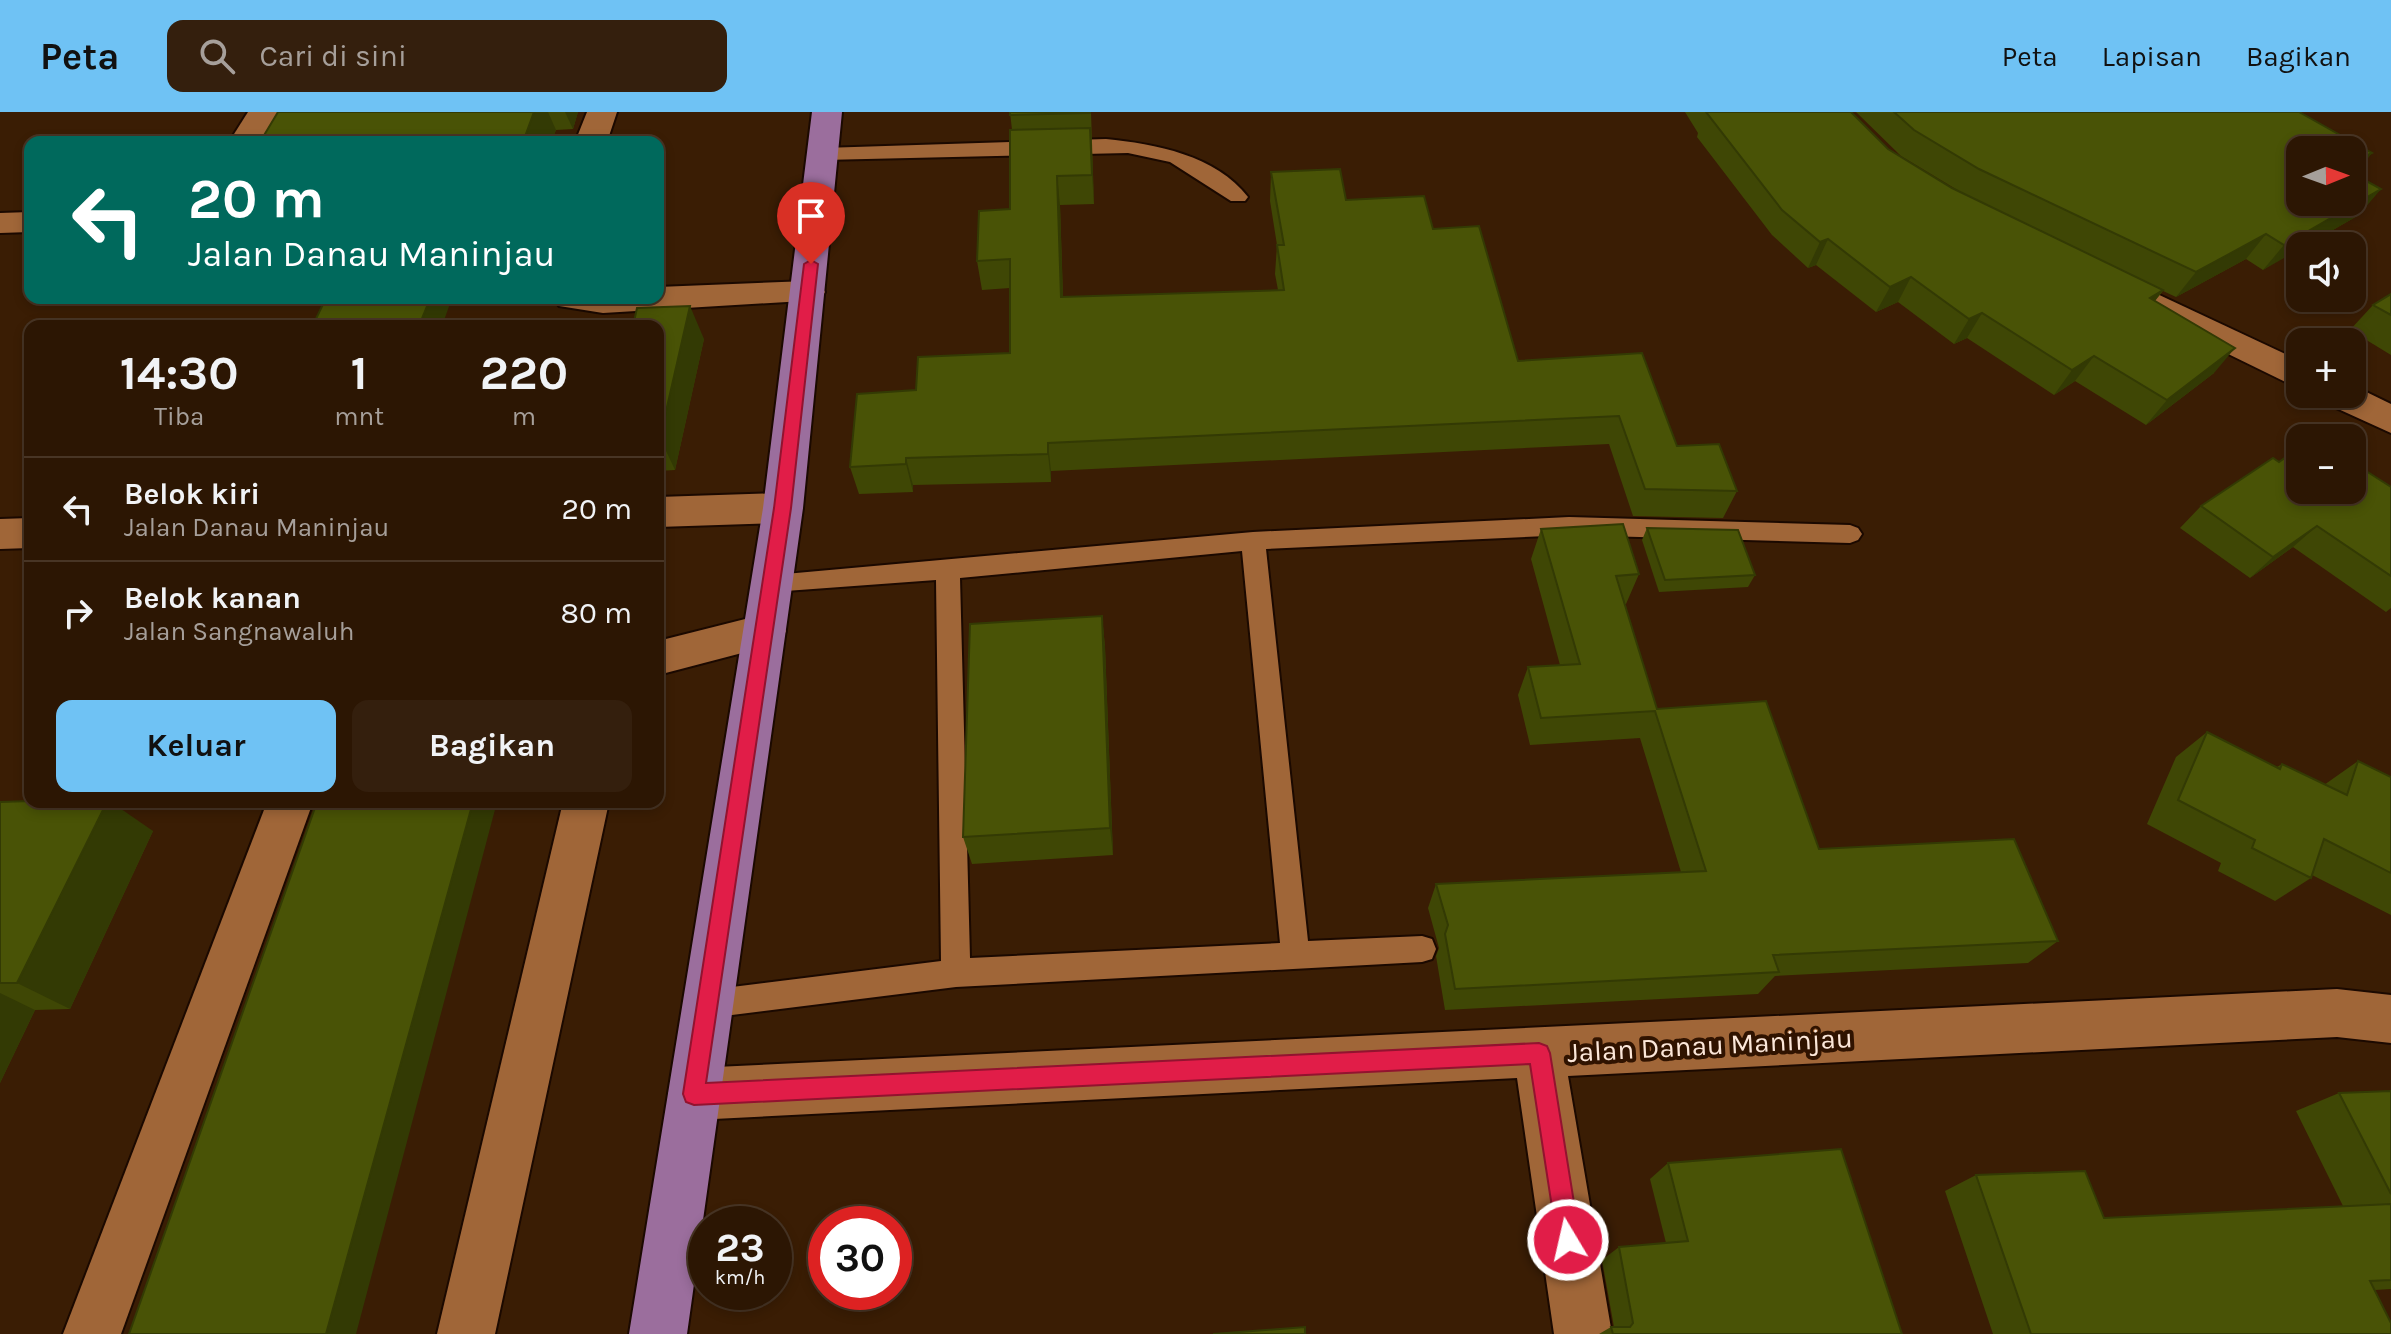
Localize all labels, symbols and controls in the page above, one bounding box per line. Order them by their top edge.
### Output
search box [167,20,727,92]
text: Peta [40,34,119,79]
icon: search [195,34,239,78]
text: Cari di sini [259,38,407,74]
text: Peta [2002,40,2058,73]
text: Lapisan [2102,40,2202,73]
text: Bagikan [2246,40,2351,73]
north arrow [2286,136,2366,216]
map controls [2286,136,2366,504]
text: 20 m [188,166,325,231]
icon: left [56,168,160,272]
pin [777,182,845,264]
icon: arrive [789,194,833,238]
button: sound [2286,232,2366,312]
text: Jalan Danau Maninjau [188,233,555,275]
button: + [2286,328,2366,408]
text: 14:30 [120,345,239,401]
text: 1 [351,345,368,401]
text: 220 [480,345,568,401]
text: Tiba [154,401,204,432]
text: mnt [334,401,384,432]
text: m [512,401,536,432]
button: − [2286,424,2366,504]
text: Belok kiri [124,476,260,512]
icon: left [56,487,100,531]
text: 20 m [562,491,632,527]
text: Jalan Danau Maninjau [124,512,389,543]
text: Belok kanan [124,580,301,616]
icon: right [56,591,100,635]
text: 80 m [561,595,632,631]
text: Jalan Sangnawaluh [124,616,355,647]
button: Keluar [56,700,336,792]
button: Bagikan [352,700,632,792]
street label: Jalan Danau Maninjau [1566,1021,1854,1069]
position arrow [1526,1198,1610,1282]
speed limit sign: 30 [808,1206,912,1310]
text: 23 [715,1224,765,1271]
text: km/h [715,1266,765,1289]

